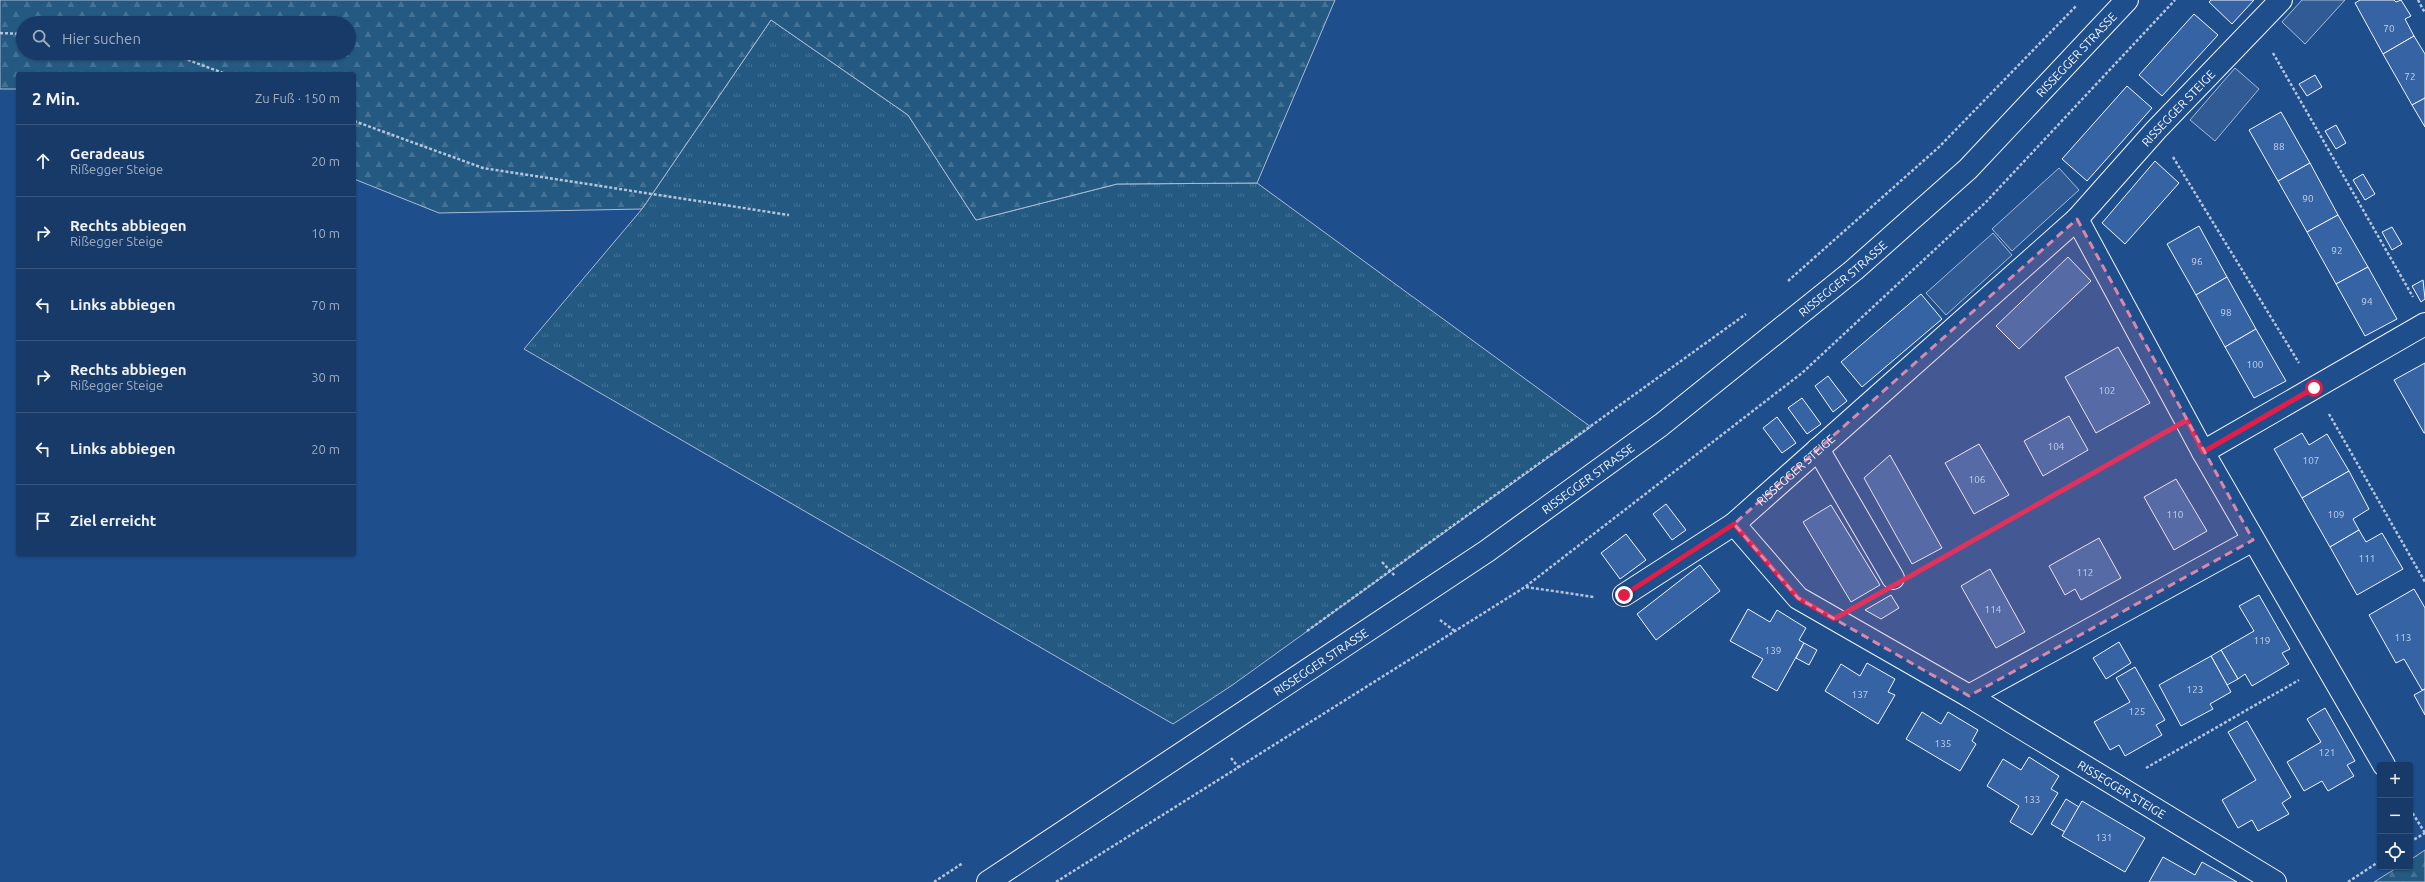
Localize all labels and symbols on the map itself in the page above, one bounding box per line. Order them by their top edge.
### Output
street label: RISSEGGER STRASSE [2033,9,2119,99]
house number: 70 [2383,23,2395,34]
street label: RISSEGGER STEIGE [2139,67,2217,149]
house number: 72 [2404,71,2416,82]
house number: 88 [2273,141,2285,152]
house number: 90 [2302,193,2314,204]
street label: RISSEGGER STRASSE [1796,238,1889,319]
house number: 92 [2331,245,2343,256]
house number: 96 [2191,256,2203,267]
house number: 94 [2361,296,2373,307]
house number: 98 [2220,307,2232,318]
house number: 100 [2247,359,2264,370]
route start [2305,379,2323,397]
house number: 102 [2099,385,2115,396]
street label: RISSEGGER STEIGE [1754,431,1837,508]
street label: RISSEGGER STRASSE [1539,440,1636,516]
house number: 104 [2048,441,2065,452]
house number: 107 [2303,455,2319,466]
house number: 106 [1969,474,1986,485]
house number: 110 [2167,509,2184,520]
house number: 109 [2328,509,2344,520]
house number: 111 [2359,553,2375,564]
house number: 112 [2077,567,2093,578]
route end [1615,586,1633,604]
house number: 114 [1985,604,2002,615]
street label: RISSEGGER STRASSE [1271,625,1370,697]
house number: 113 [2395,632,2411,643]
house number: 119 [2254,635,2270,646]
house number: 139 [1765,645,1781,656]
house number: 123 [2187,684,2203,695]
house number: 137 [1852,689,1868,700]
house number: 125 [2129,706,2145,717]
house number: 135 [1935,738,1951,749]
house number: 121 [2319,747,2335,758]
street label: RISSEGGER STEIGE [2076,757,2168,821]
house number: 133 [2024,794,2040,805]
house number: 131 [2096,832,2112,843]

